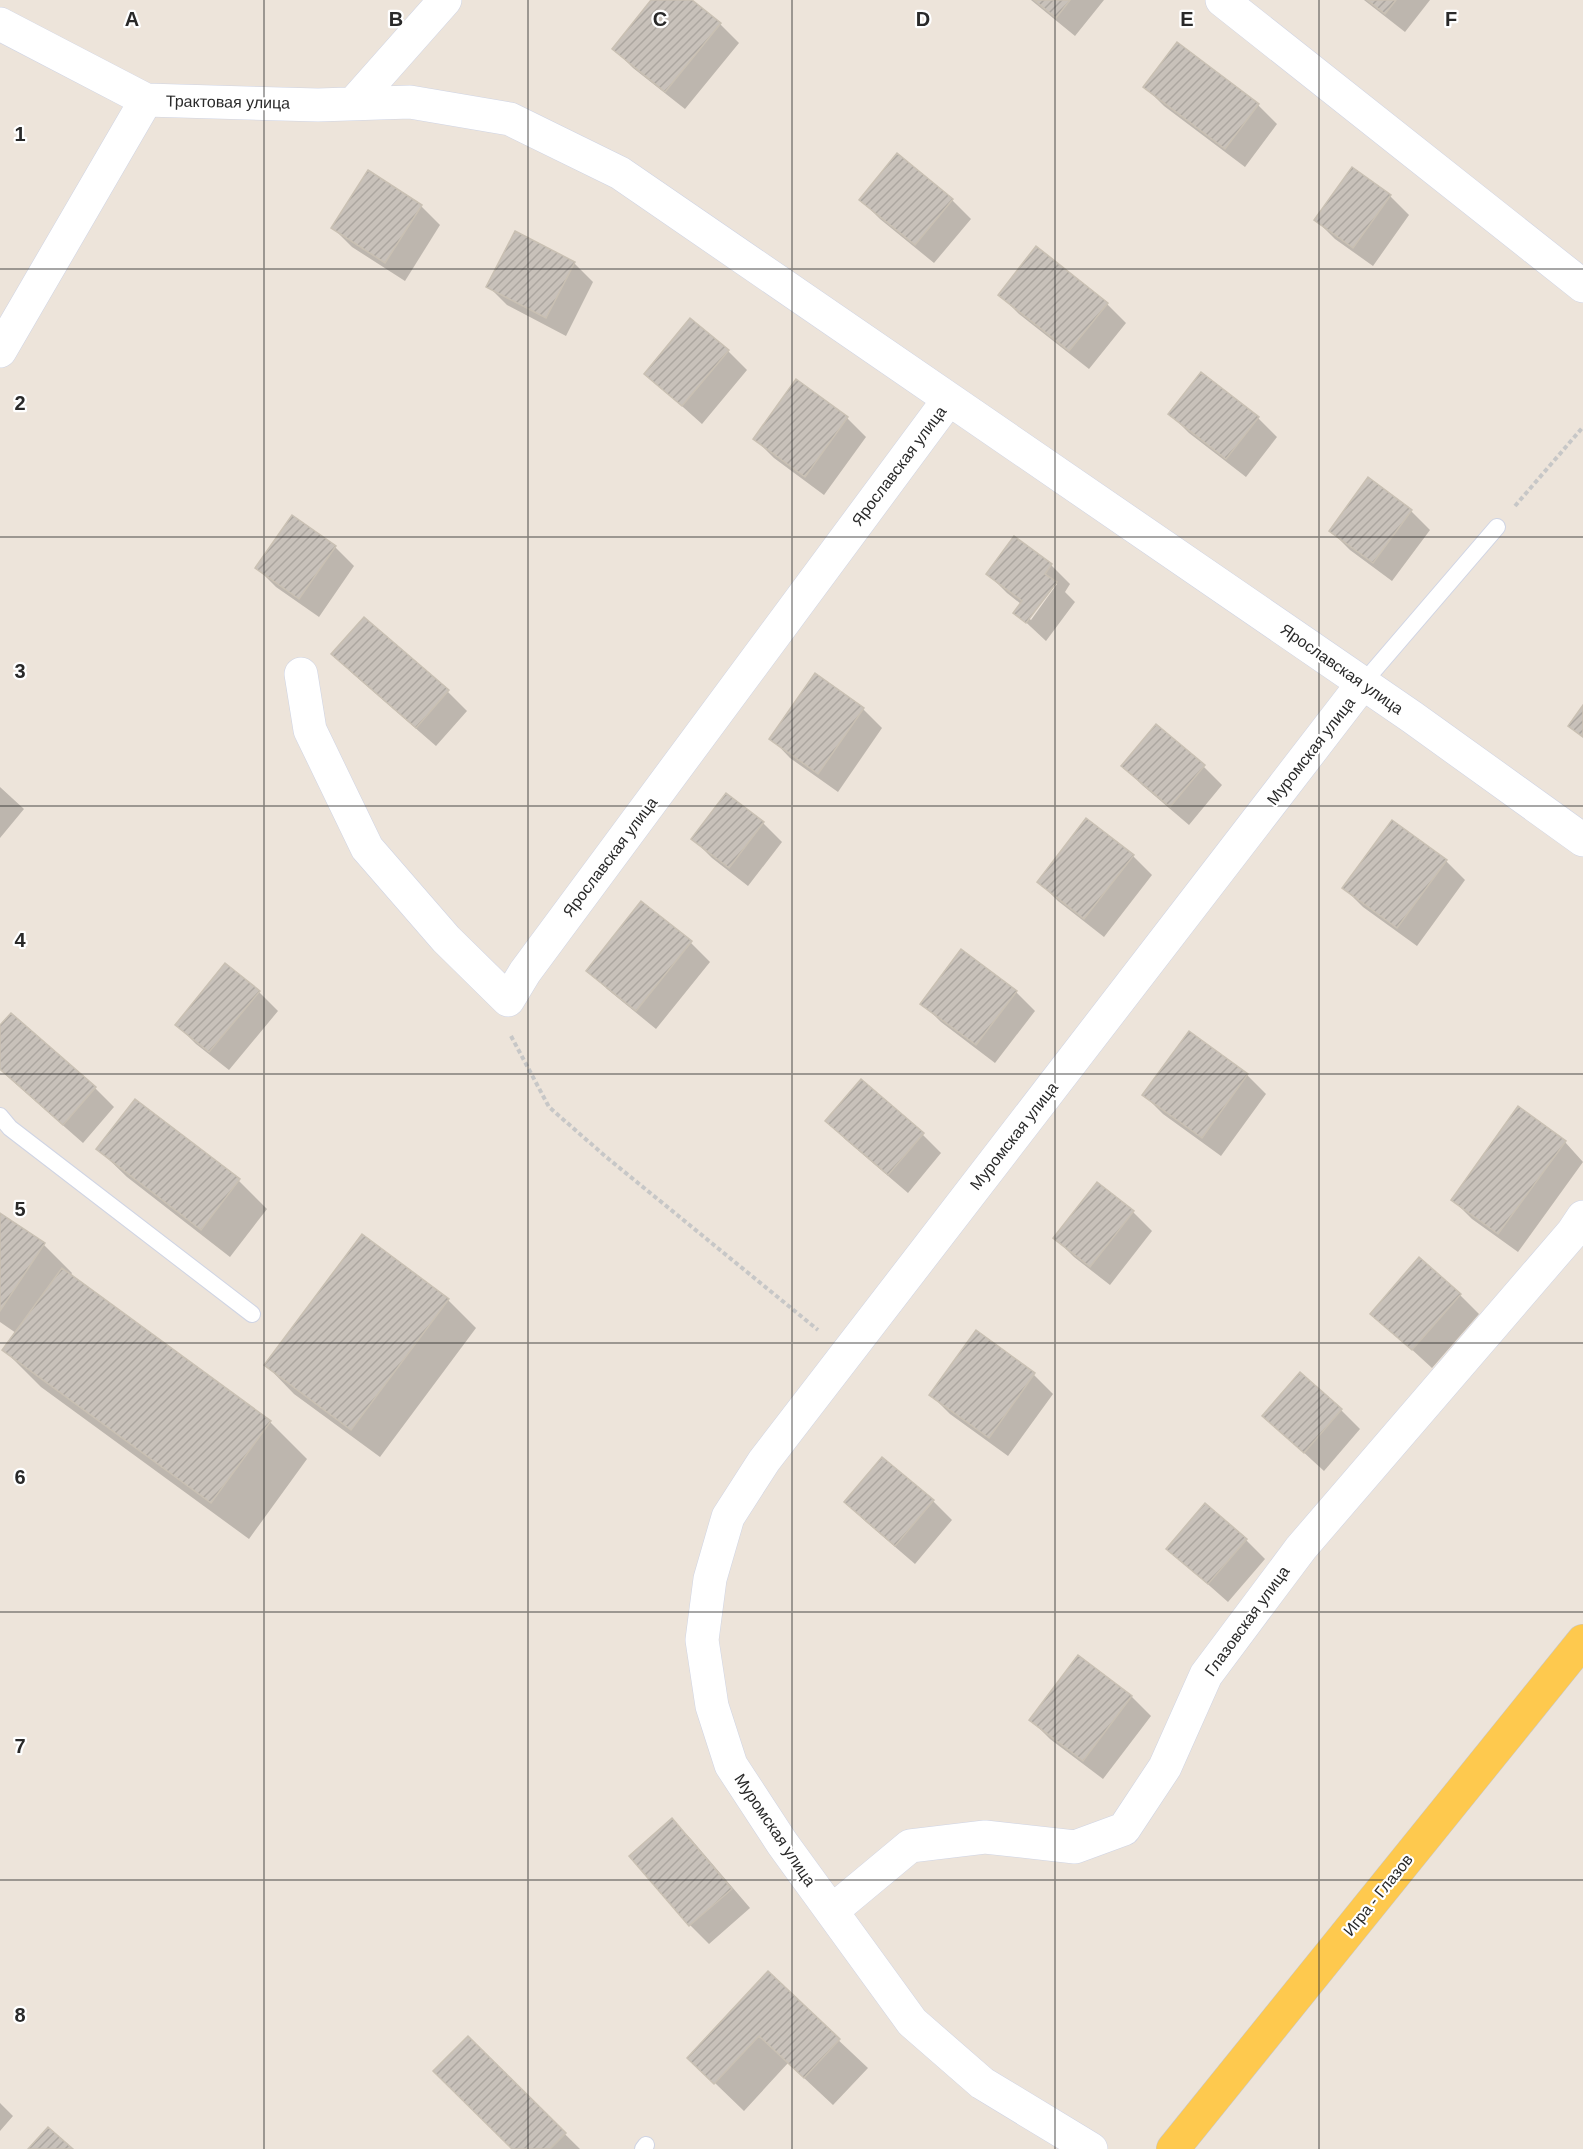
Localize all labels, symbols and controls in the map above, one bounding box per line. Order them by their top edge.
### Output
text: A [125,8,139,30]
text: B [389,8,403,30]
text: C [653,8,667,30]
text: D [916,8,930,30]
text: E [1180,8,1194,30]
text: F [1445,8,1457,30]
street label: Трактовая улица [166,92,290,112]
text: 1 [14,123,26,145]
text: 2 [14,392,26,414]
street label: Ярославская улица [849,403,950,529]
street label: Ярославская улица [1278,620,1406,718]
text: 3 [14,660,26,682]
street label: Муромская улица [1264,694,1358,808]
street label: Ярославская улица [560,794,661,920]
text: 4 [14,929,26,951]
street label: Муромская улица [967,1079,1061,1193]
text: 5 [14,1198,26,1220]
text: 6 [14,1466,26,1488]
street label: Глазовская улица [1201,1563,1293,1679]
text: 7 [14,1735,26,1757]
street label: Муромская улица [731,1771,819,1889]
street label: Игра - Глазов [1340,1851,1416,1939]
text: 8 [14,2004,26,2026]

